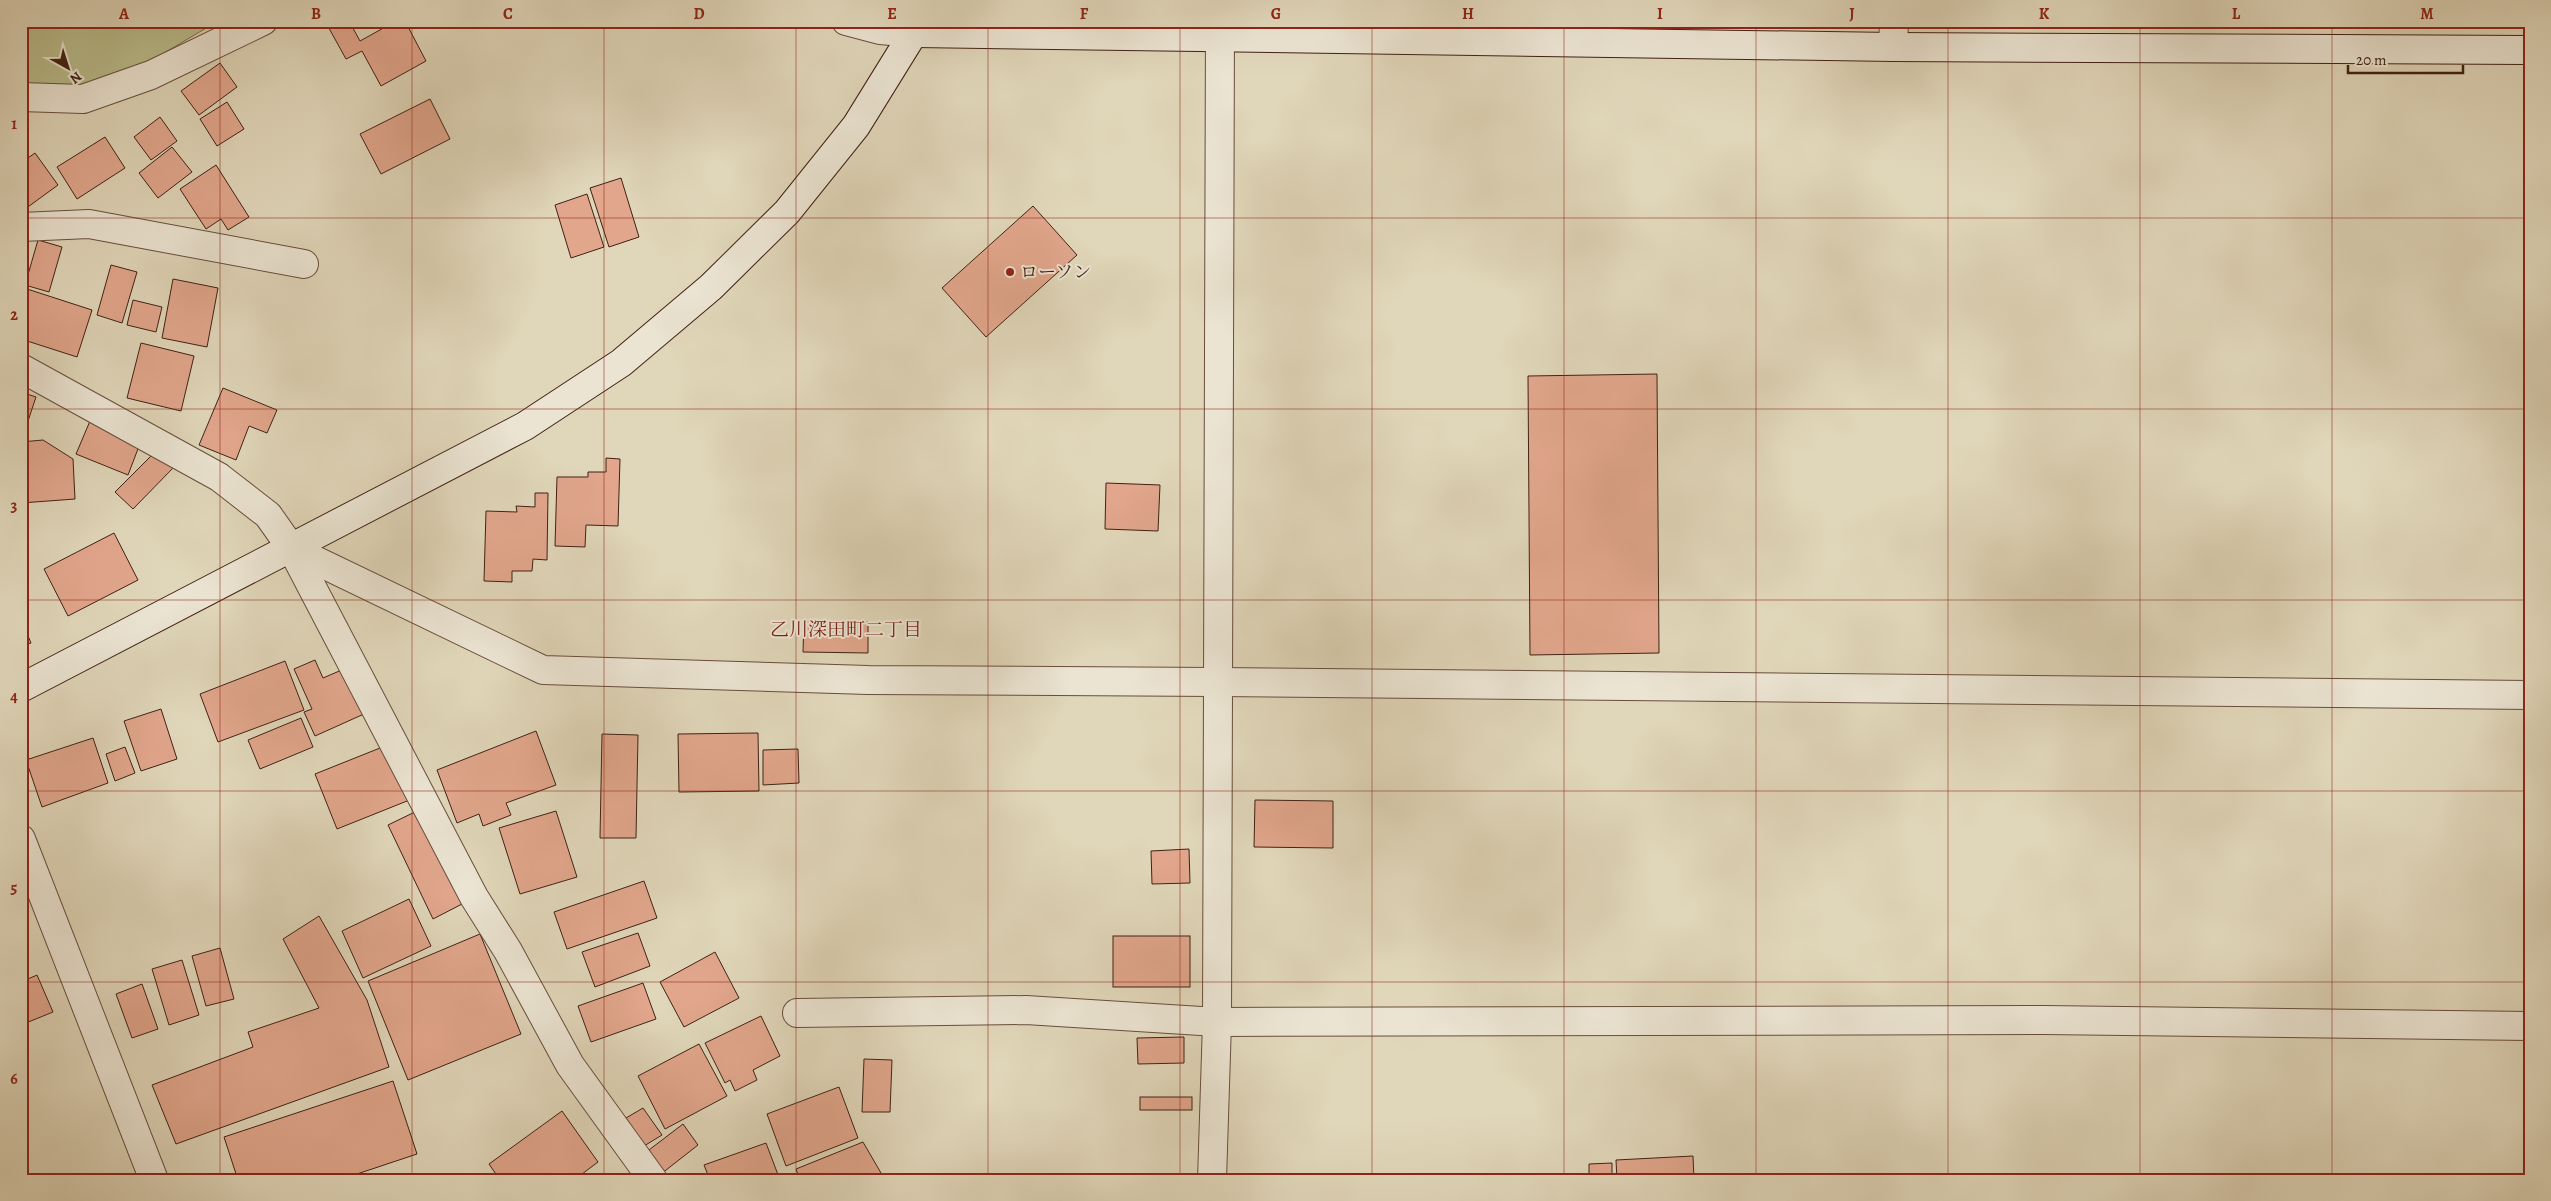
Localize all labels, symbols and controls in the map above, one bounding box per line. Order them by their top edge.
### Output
text: A [118,3,130,25]
text: B [311,3,321,25]
text: C [503,3,513,25]
text: D [693,3,705,25]
text: E [887,3,897,25]
text: F [1080,3,1089,25]
text: G [1271,3,1281,25]
text: H [1462,3,1474,25]
text: I [1657,3,1663,25]
text: J [1849,3,1855,25]
text: K [2039,3,2050,25]
text: L [2232,3,2241,25]
text: M [2420,3,2434,25]
north arrow [42,42,92,92]
scale bar [2348,42,2464,74]
text: 20 m [2356,50,2387,70]
text: N [66,67,86,88]
text: 1 [11,113,17,135]
place label: ローソン [1020,260,1091,284]
marker: ローソン [1004,266,1016,278]
text: 2 [10,304,18,326]
text: 3 [11,495,18,517]
district label: 乙川深田町二丁目 [770,617,922,643]
text: 4 [10,686,18,708]
text: 5 [11,877,18,899]
text: 6 [10,1068,18,1090]

